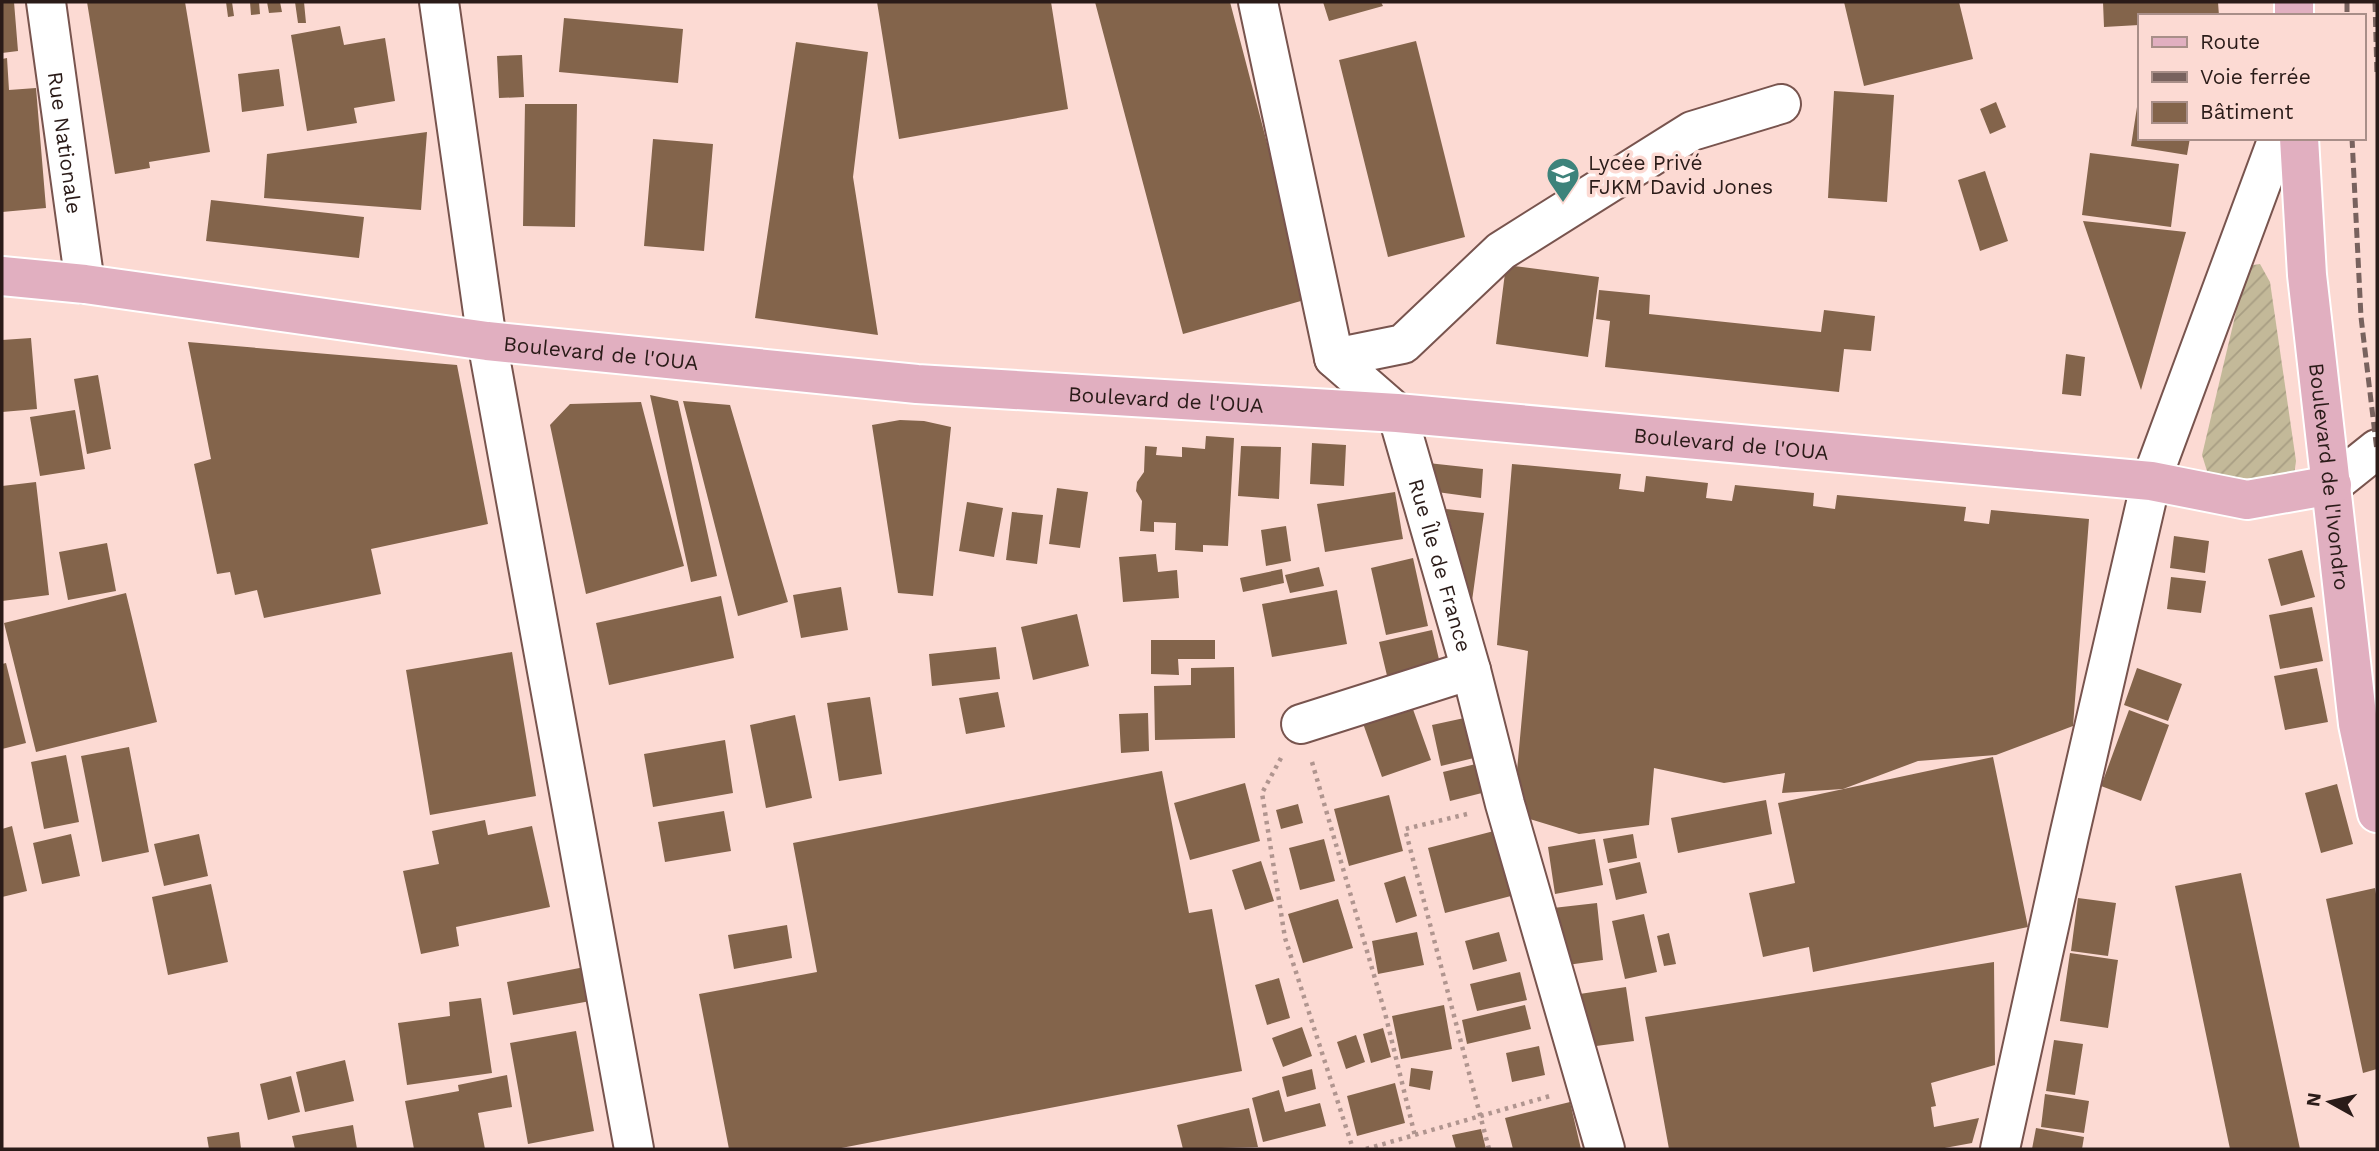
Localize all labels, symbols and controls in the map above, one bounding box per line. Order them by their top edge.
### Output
legend [2138,14,2365,140]
text: Route [2200,29,2260,54]
text: Voie ferrée [2200,64,2311,89]
street label: Rue Nationale [43,70,88,215]
text: Bâtiment [2200,99,2294,124]
place label: Lycée Privé FJKM David Jones [1588,150,1773,199]
school or university icon: Lycée Privé FJKM David Jones [1544,155,1582,204]
street label: Boulevard de l'OUA [502,330,700,375]
street label: Boulevard de l'Ivondro [2305,361,2355,592]
street label: Boulevard de l'OUA [1067,381,1265,417]
street label: Boulevard de l'OUA [1632,422,1830,464]
street label: Rue Île de France [1404,476,1478,655]
north arrow [2295,1067,2365,1137]
text: N [2301,1091,2326,1108]

